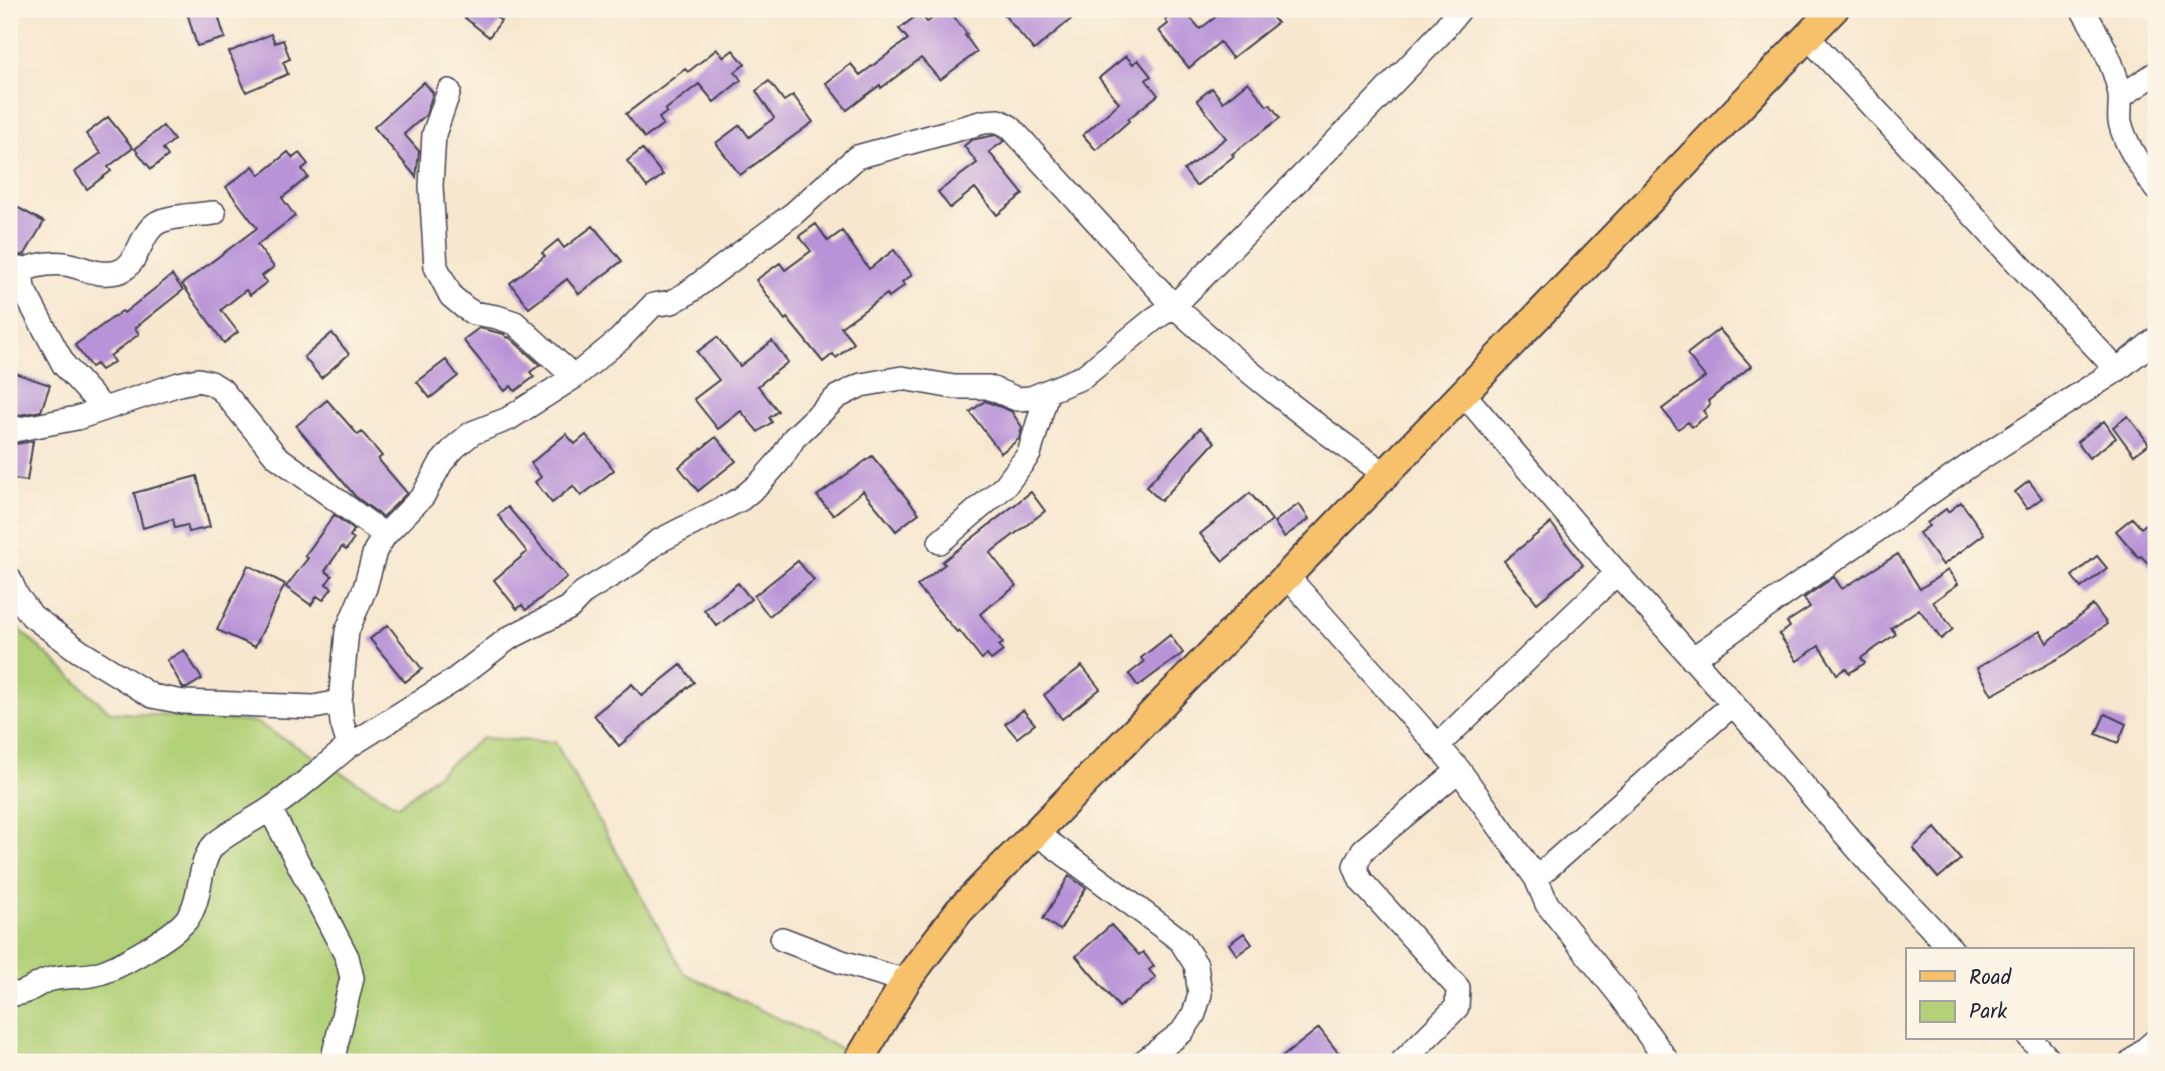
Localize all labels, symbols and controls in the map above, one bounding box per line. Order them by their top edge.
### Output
legend [1906,948,2134,1040]
text: Road [1969,962,2012,995]
text: Park [1969,996,2007,1029]

